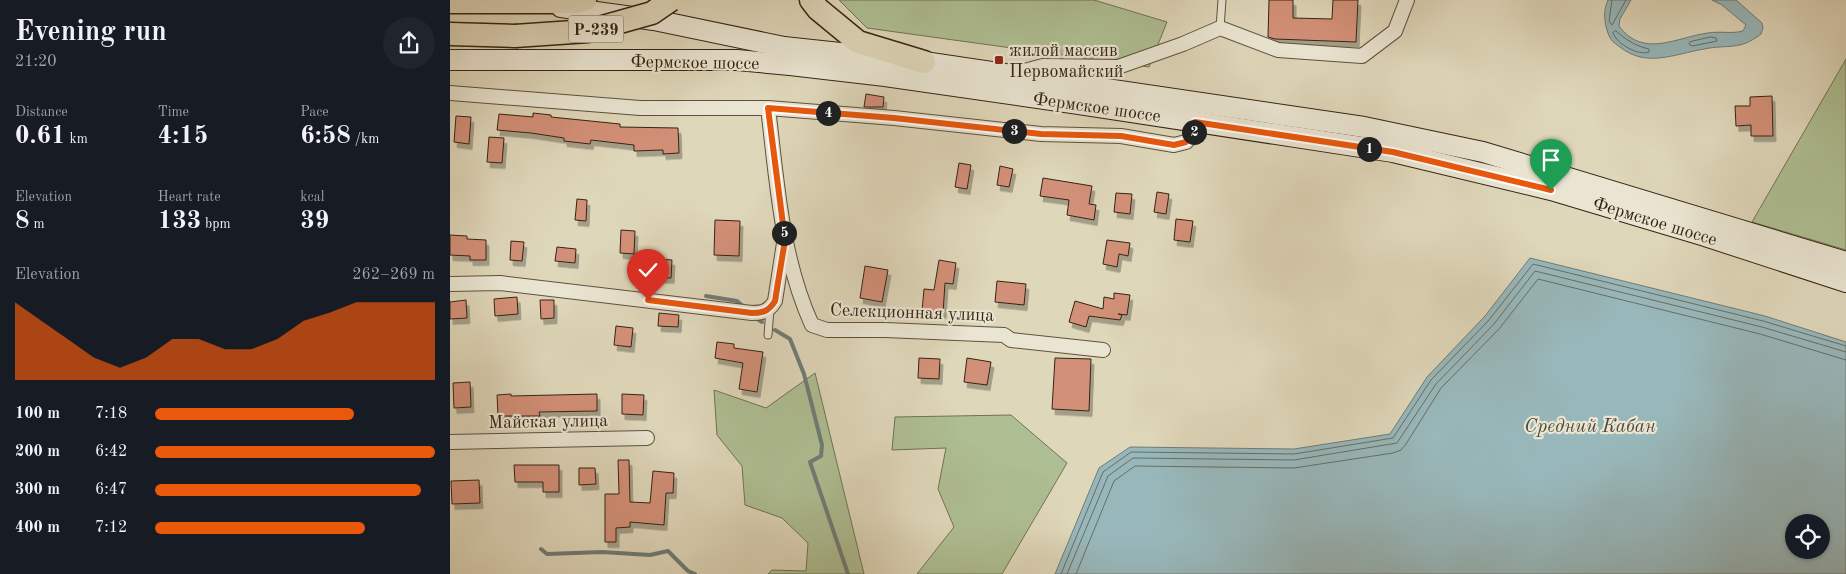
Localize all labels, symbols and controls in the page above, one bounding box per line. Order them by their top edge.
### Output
road number: Р-239 [568,15,624,42]
button: share [383,17,435,69]
text: Evening run [15,19,167,47]
place label: жилой массив Первомайский [1009,42,1124,81]
street label: Фермское шоссе [630,53,760,73]
text: 21:20 [15,54,57,70]
marker: жилой массив Первомайский [993,54,1005,66]
street label: Фермское шоссе [1032,90,1162,126]
pin: 4 [816,100,840,126]
text: Distance [15,105,68,119]
text: Time [158,105,189,119]
text: Pace [300,105,329,119]
text: 4 [824,106,833,120]
pin: 3 [1002,118,1026,144]
pin: 2 [1182,120,1206,144]
text: 0.61 [15,124,66,149]
text: 4:15 [158,124,208,149]
text: 6:58 [300,124,351,149]
text: 3 [1010,124,1019,138]
text: 2 [1190,125,1199,139]
text: km [66,132,88,146]
text: /km [351,132,379,146]
pin: 1 [1356,136,1382,162]
pin [1530,139,1572,190]
text: 1 [1365,142,1374,156]
icon: arrive [1537,146,1565,174]
text: Elevation [15,190,72,204]
text: Heart rate [158,190,221,204]
text: kcal [300,190,324,204]
street label: Фермское шоссе [1590,195,1719,249]
text: 8 [15,209,30,234]
text: 133 [158,209,201,234]
text: 39 [300,209,329,234]
text: m [30,217,45,231]
text: bpm [201,217,231,231]
pin: 5 [772,220,796,246]
text: 5 [780,226,789,240]
pin [627,249,669,300]
icon: check [634,256,662,284]
text: Elevation [15,267,80,283]
text: 262–269 m [352,267,435,283]
street label: Селекционная улица [830,301,994,325]
text: 100 m [15,406,60,422]
text: 7:18 [95,406,127,422]
street label: Майская улица [488,412,608,432]
water label: Средний Кабан [1524,417,1656,437]
text: 200 m [15,444,60,460]
text: 6:42 [95,444,127,460]
text: 300 m [15,482,60,498]
text: 6:47 [95,482,127,498]
map controls [1785,514,1830,559]
button: locate [1785,514,1830,559]
text: 400 m [15,520,60,536]
text: 7:12 [95,520,127,536]

